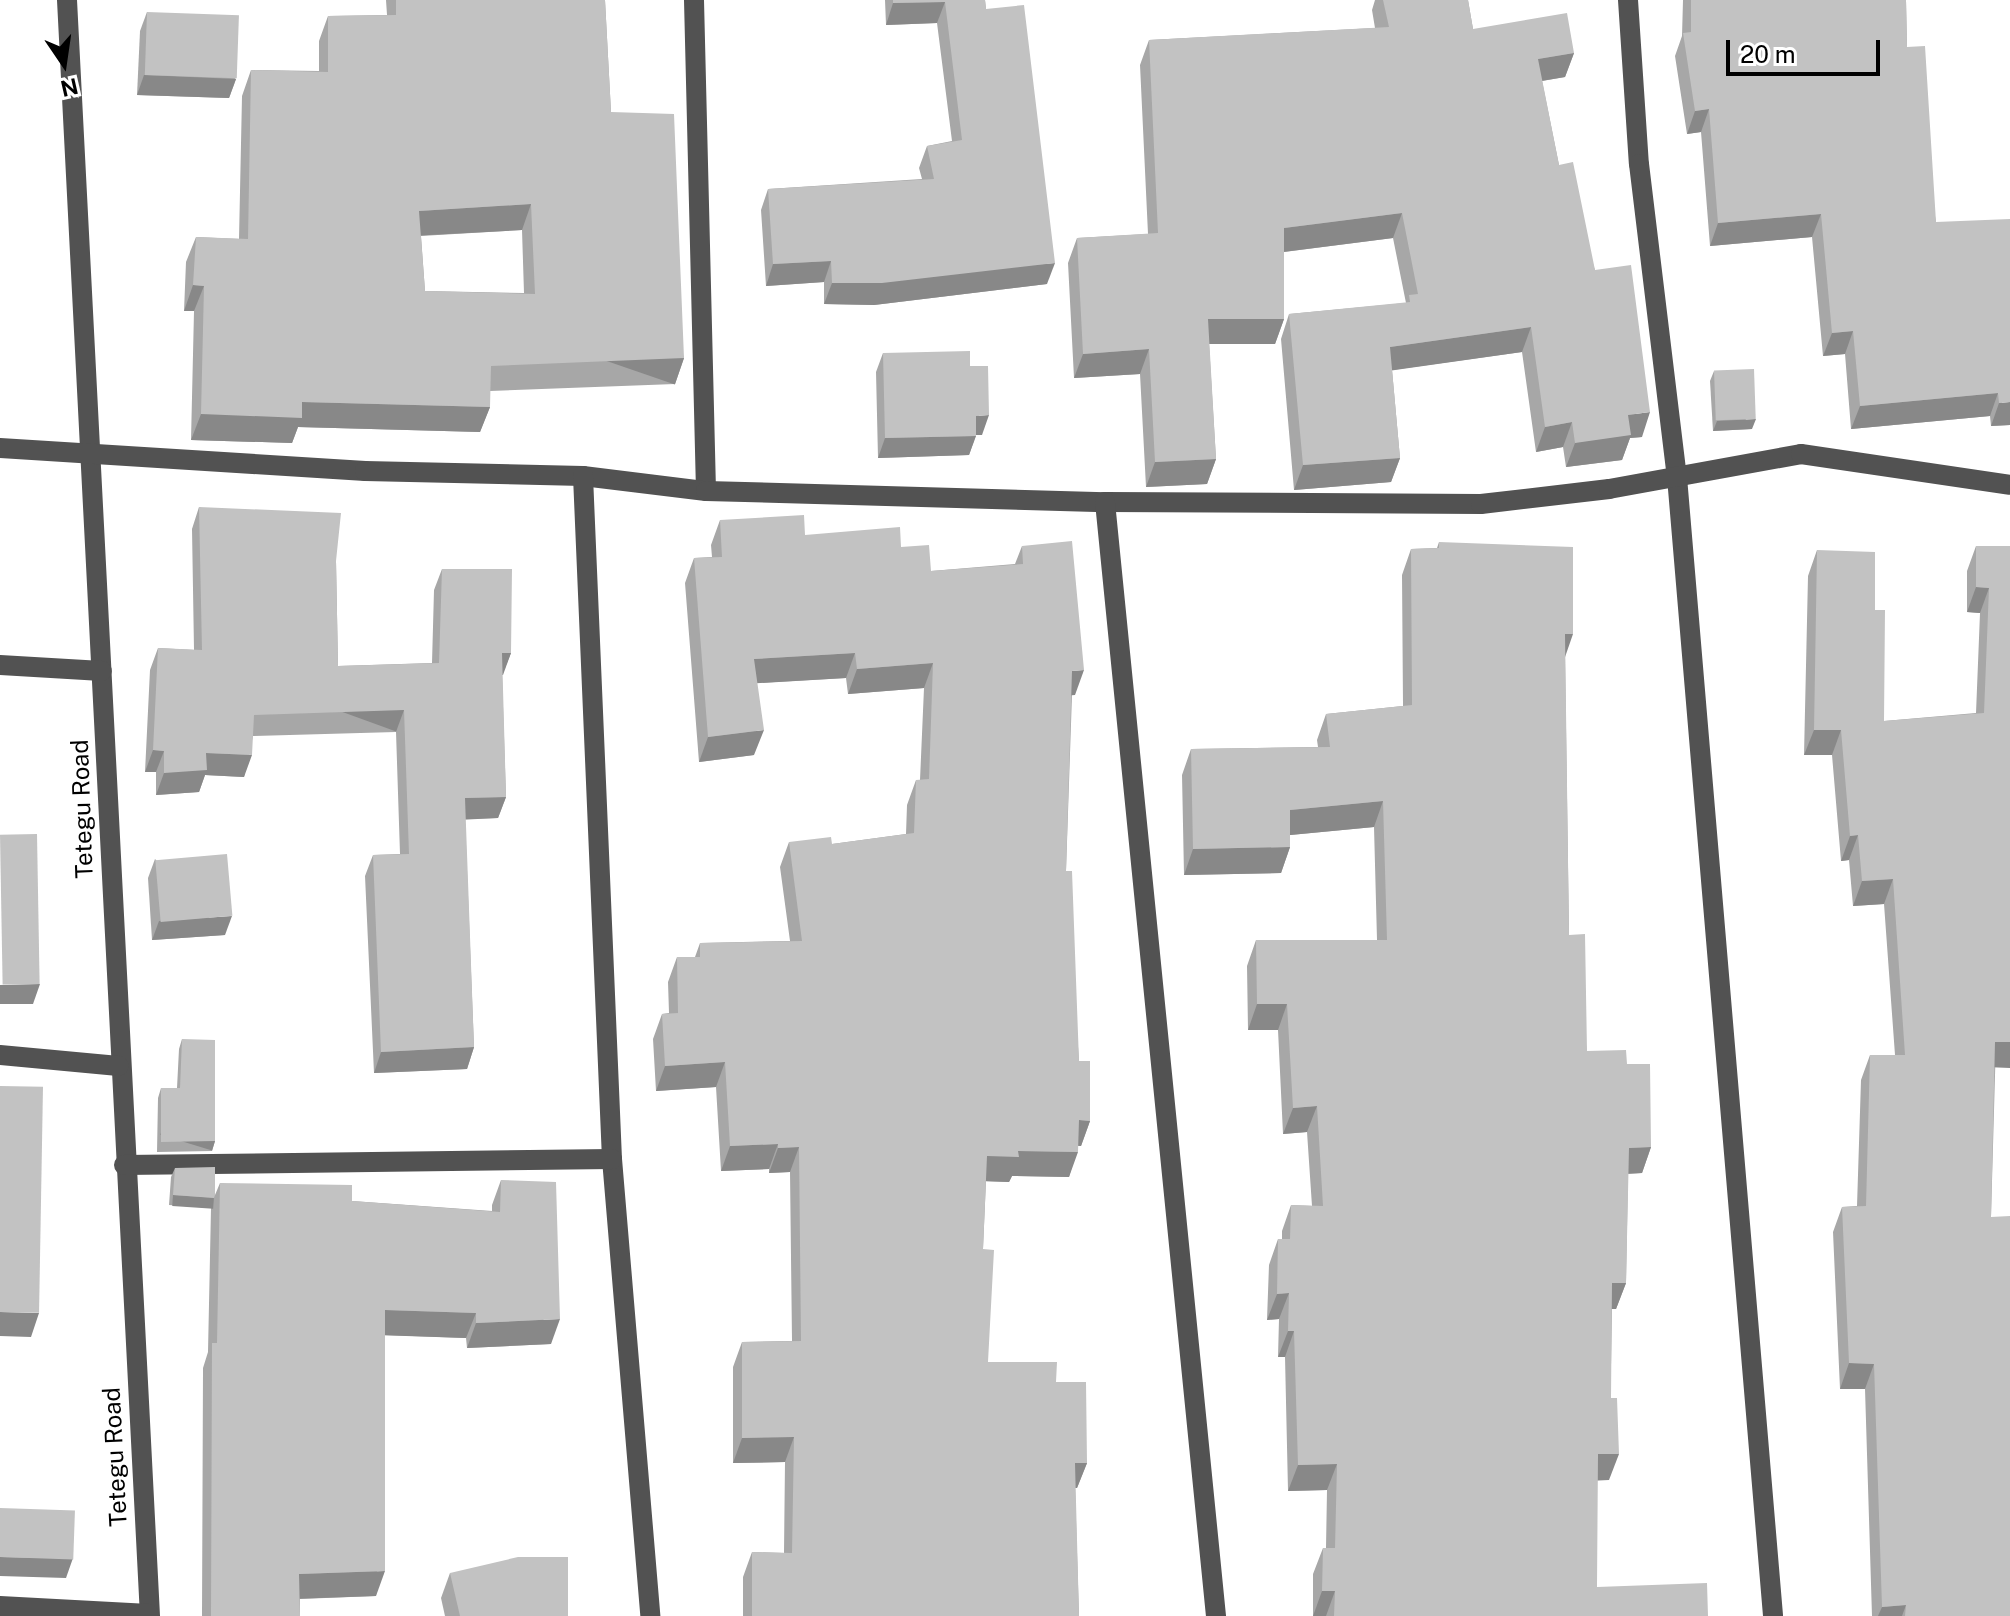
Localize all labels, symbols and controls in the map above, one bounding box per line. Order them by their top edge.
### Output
north arrow [24,24,104,104]
scale bar [1730,24,1884,74]
text: 20 m [1740,40,1796,68]
text: N [58,73,81,102]
street label: Tetegu Road [65,739,99,879]
street label: Tetegu Road [97,1387,133,1527]

